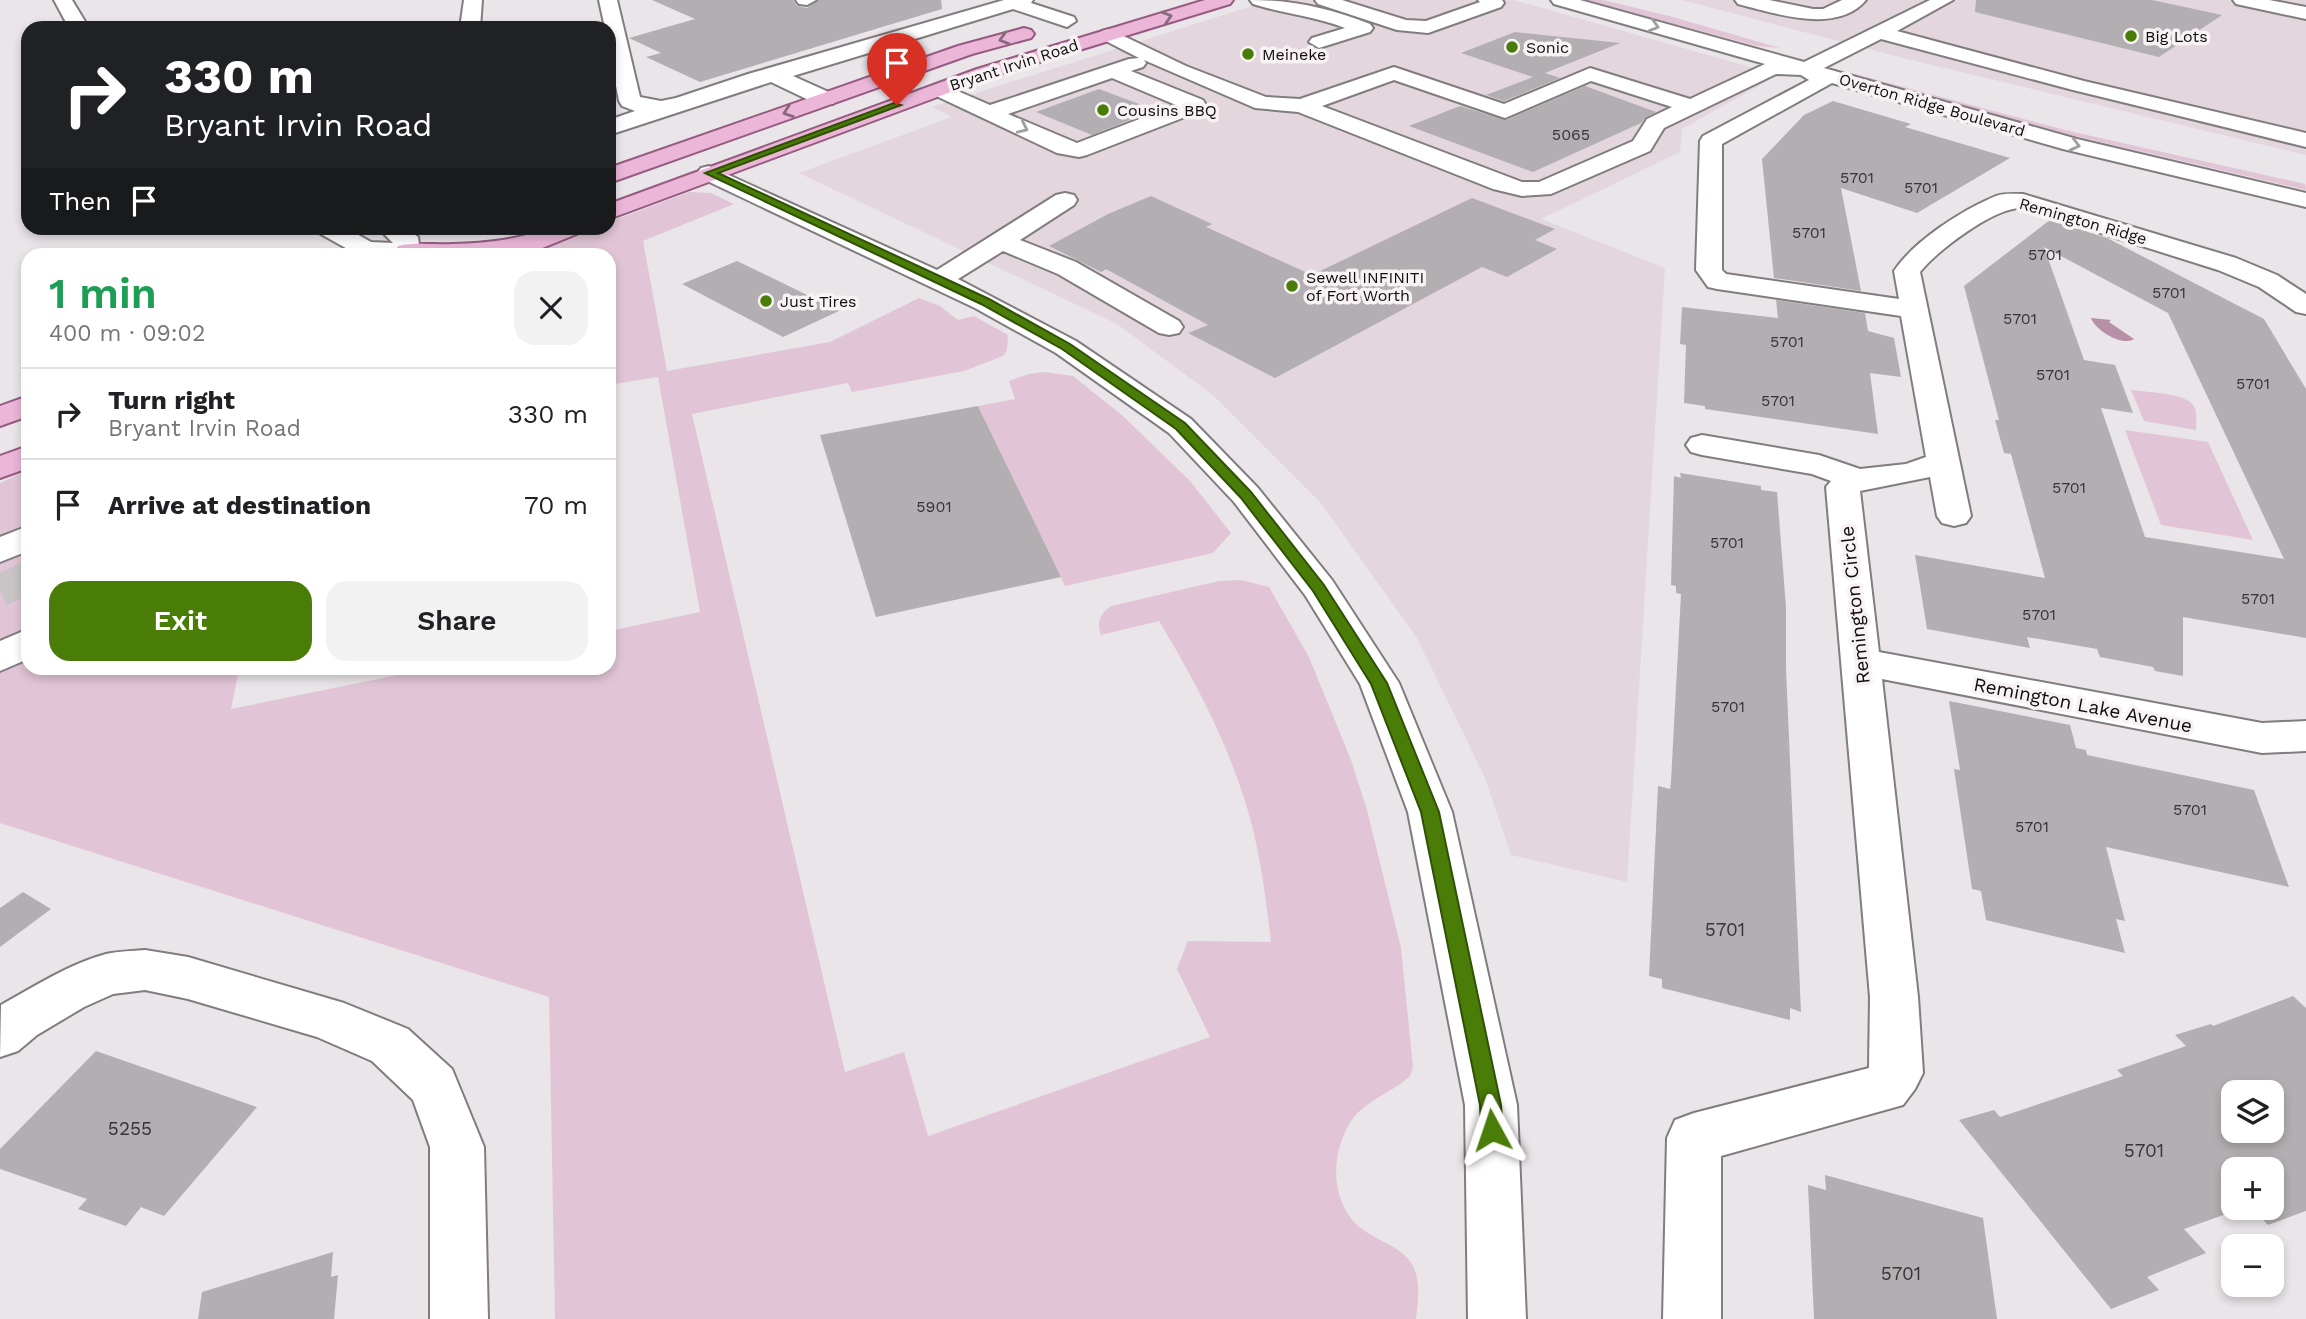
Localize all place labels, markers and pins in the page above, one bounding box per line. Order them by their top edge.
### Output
place label: Big Lots [2145,27,2208,46]
marker: Big Lots [2123,28,2139,44]
pin [867,33,927,105]
place label: Sonic [1526,38,1569,57]
marker: Sonic [1504,39,1520,55]
place label: Meineke [1262,45,1326,64]
marker: Meineke [1240,46,1256,62]
place label: Cousins BBQ [1117,101,1217,120]
marker: Cousins BBQ [1095,102,1111,118]
place label: Sewell INFINITI of Fort Worth [1306,268,1424,305]
marker: Sewell INFINITI of Fort Worth [1284,278,1300,294]
place label: Just Tires [780,292,857,311]
marker: Just Tires [758,293,774,309]

